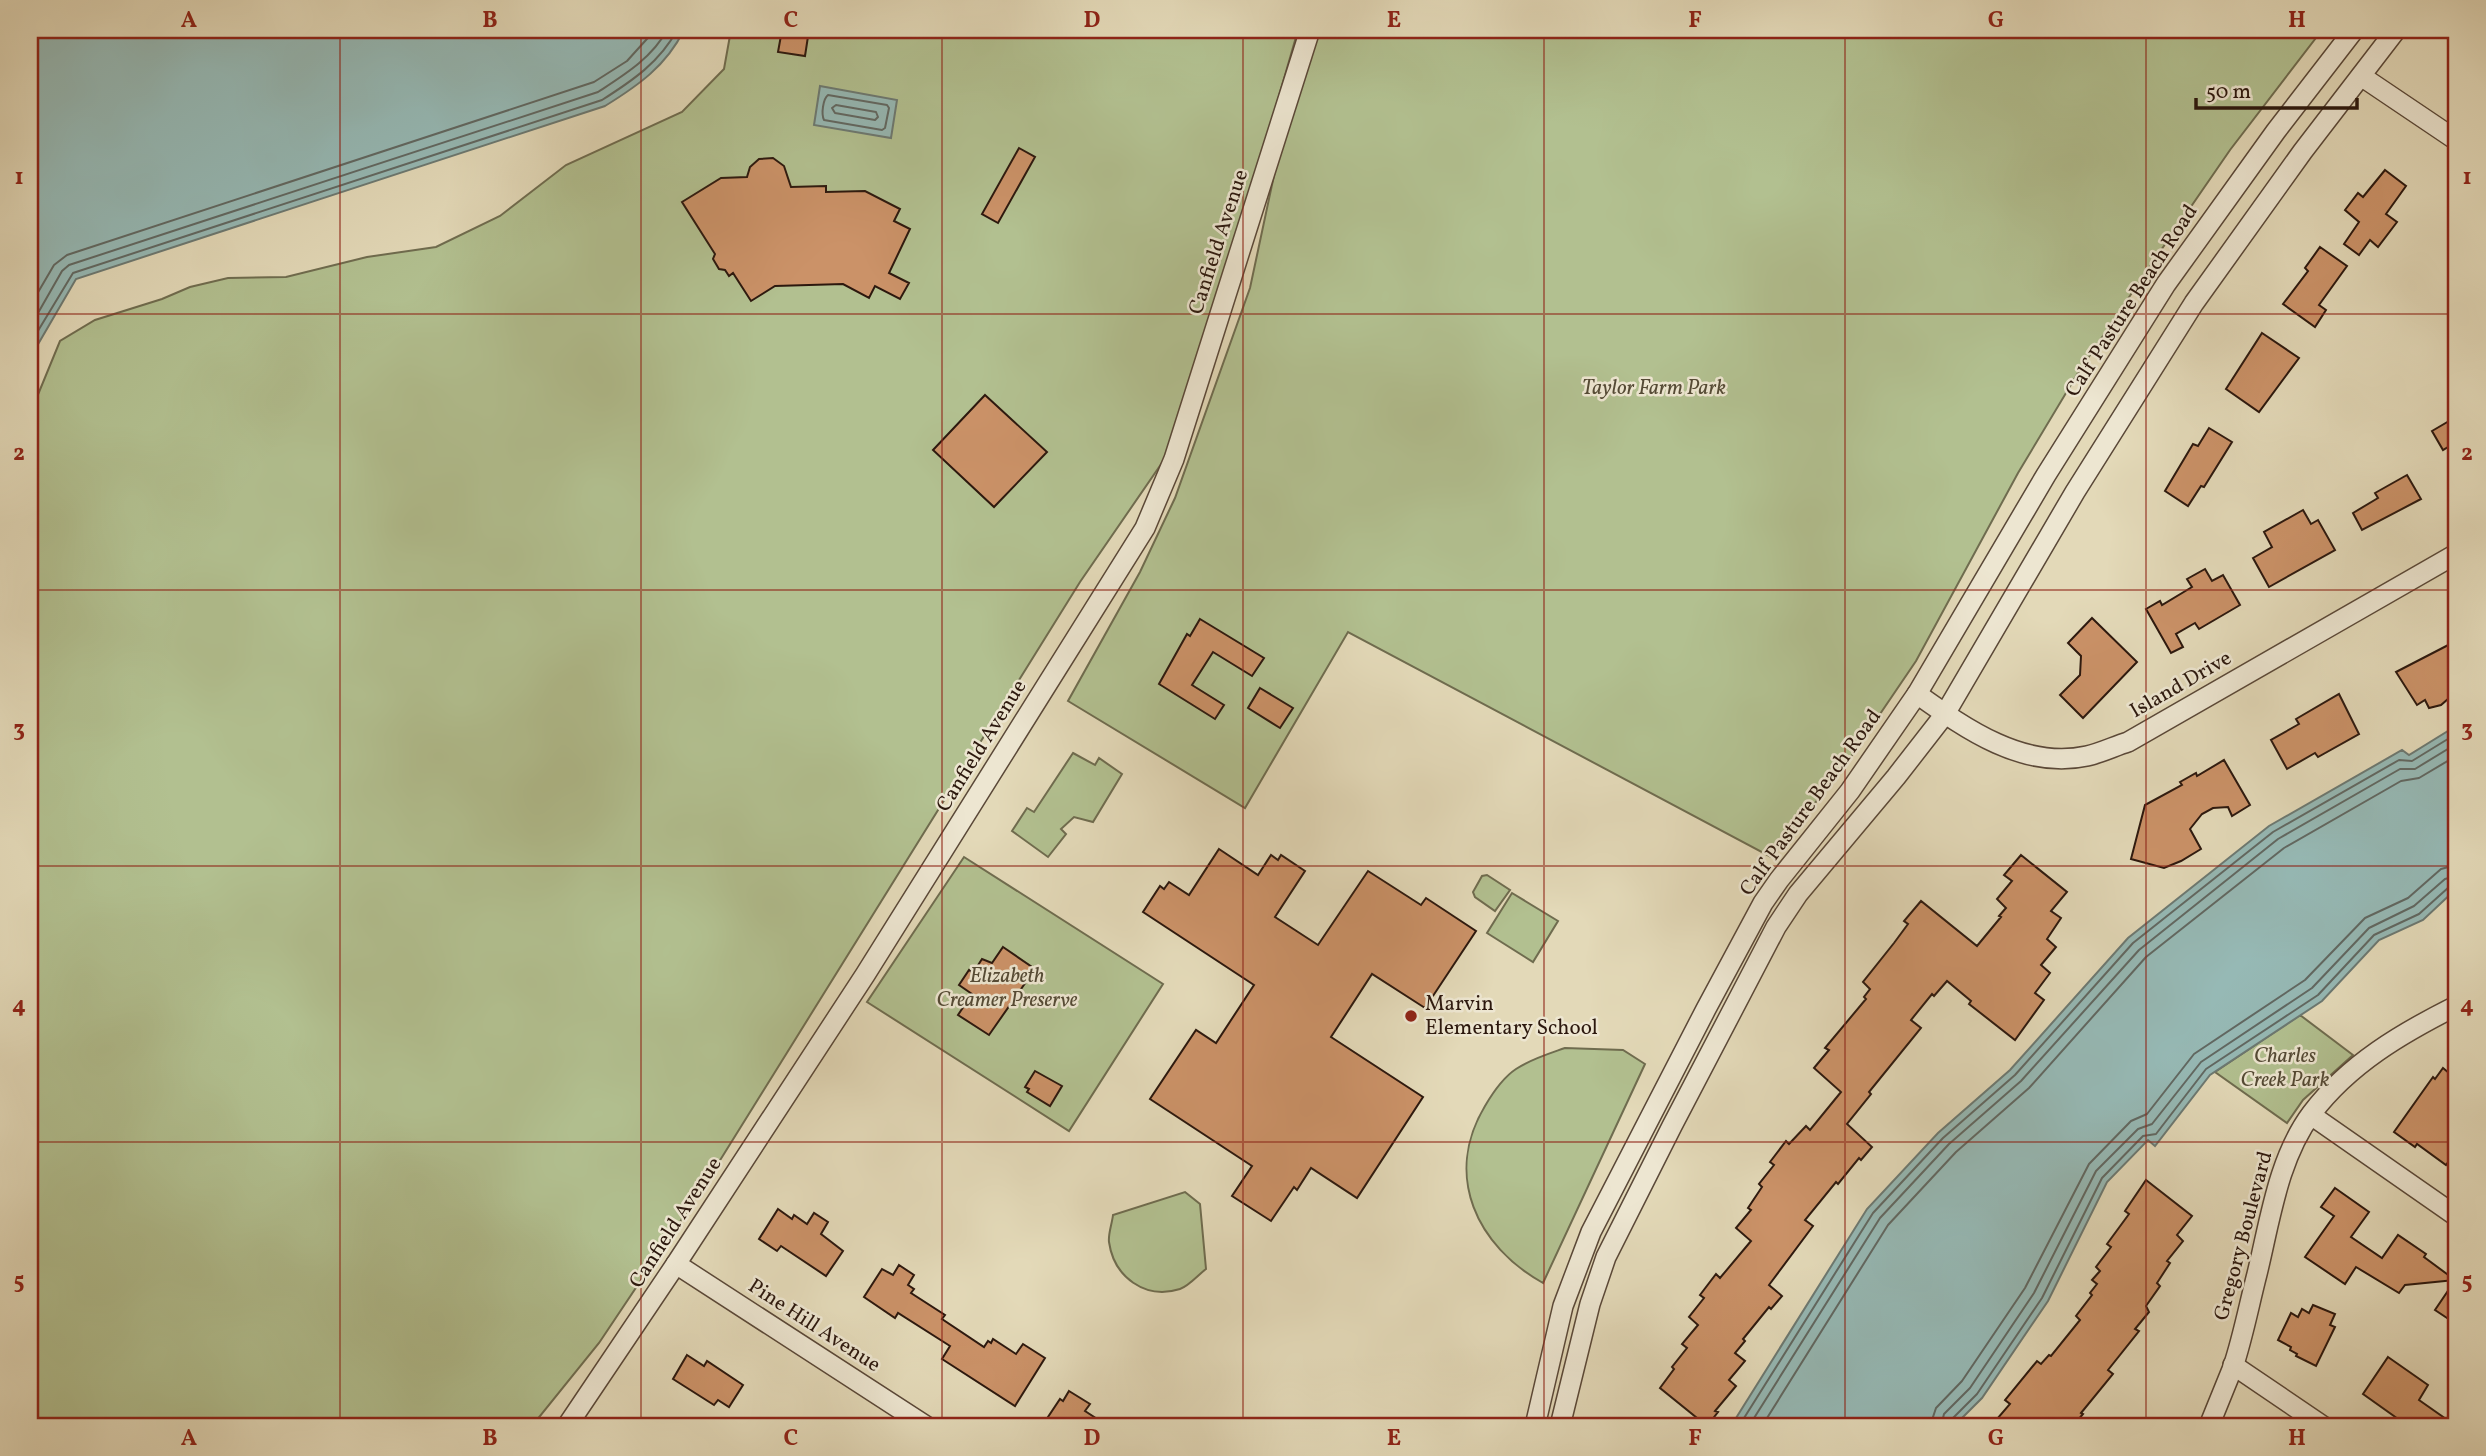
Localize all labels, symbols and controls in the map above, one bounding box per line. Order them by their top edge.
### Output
text: A [181,5,197,37]
text: B [482,5,498,37]
text: C [784,5,798,37]
text: D [1084,5,1101,37]
text: E [1387,5,1401,37]
text: F [1688,5,1702,37]
text: G [1988,5,2004,37]
text: H [2288,5,2306,37]
scale bar [2196,66,2356,110]
text: 50 m [2206,78,2251,107]
text: 1 [14,162,24,194]
text: 1 [2462,162,2472,194]
street label: Canfield Avenue [1182,166,1256,318]
street label: Calf Pasture Beach Road [2059,199,2205,403]
park label: Taylor Farm Park [1582,374,1726,403]
text: 2 [13,438,25,470]
text: 2 [2461,438,2473,470]
street label: Island Drive [2125,644,2237,726]
street label: Canfield Avenue [930,674,1034,818]
street label: Calf Pasture Beach Road [1733,704,1889,902]
text: 3 [13,714,25,746]
text: 3 [2461,714,2473,746]
park label: Elizabeth Creamer Preserve [937,962,1078,1015]
text: 4 [12,990,26,1022]
place label: Marvin Elementary School [1425,990,1598,1043]
text: 4 [2460,990,2474,1022]
marker: Marvin Elementary School [1403,1008,1419,1024]
park label: Charles Creek Park [2241,1042,2330,1095]
street label: Gregory Boulevard [2207,1148,2281,1324]
street label: Canfield Avenue [623,1152,729,1294]
text: 5 [13,1266,25,1298]
text: 5 [2461,1266,2473,1298]
street label: Pine Hill Avenue [742,1272,886,1380]
text: A [181,1423,197,1455]
text: B [482,1423,498,1455]
text: C [784,1423,798,1455]
text: D [1084,1423,1101,1455]
text: E [1387,1423,1401,1455]
text: F [1688,1423,1702,1455]
text: G [1988,1423,2004,1455]
text: H [2288,1423,2306,1455]

